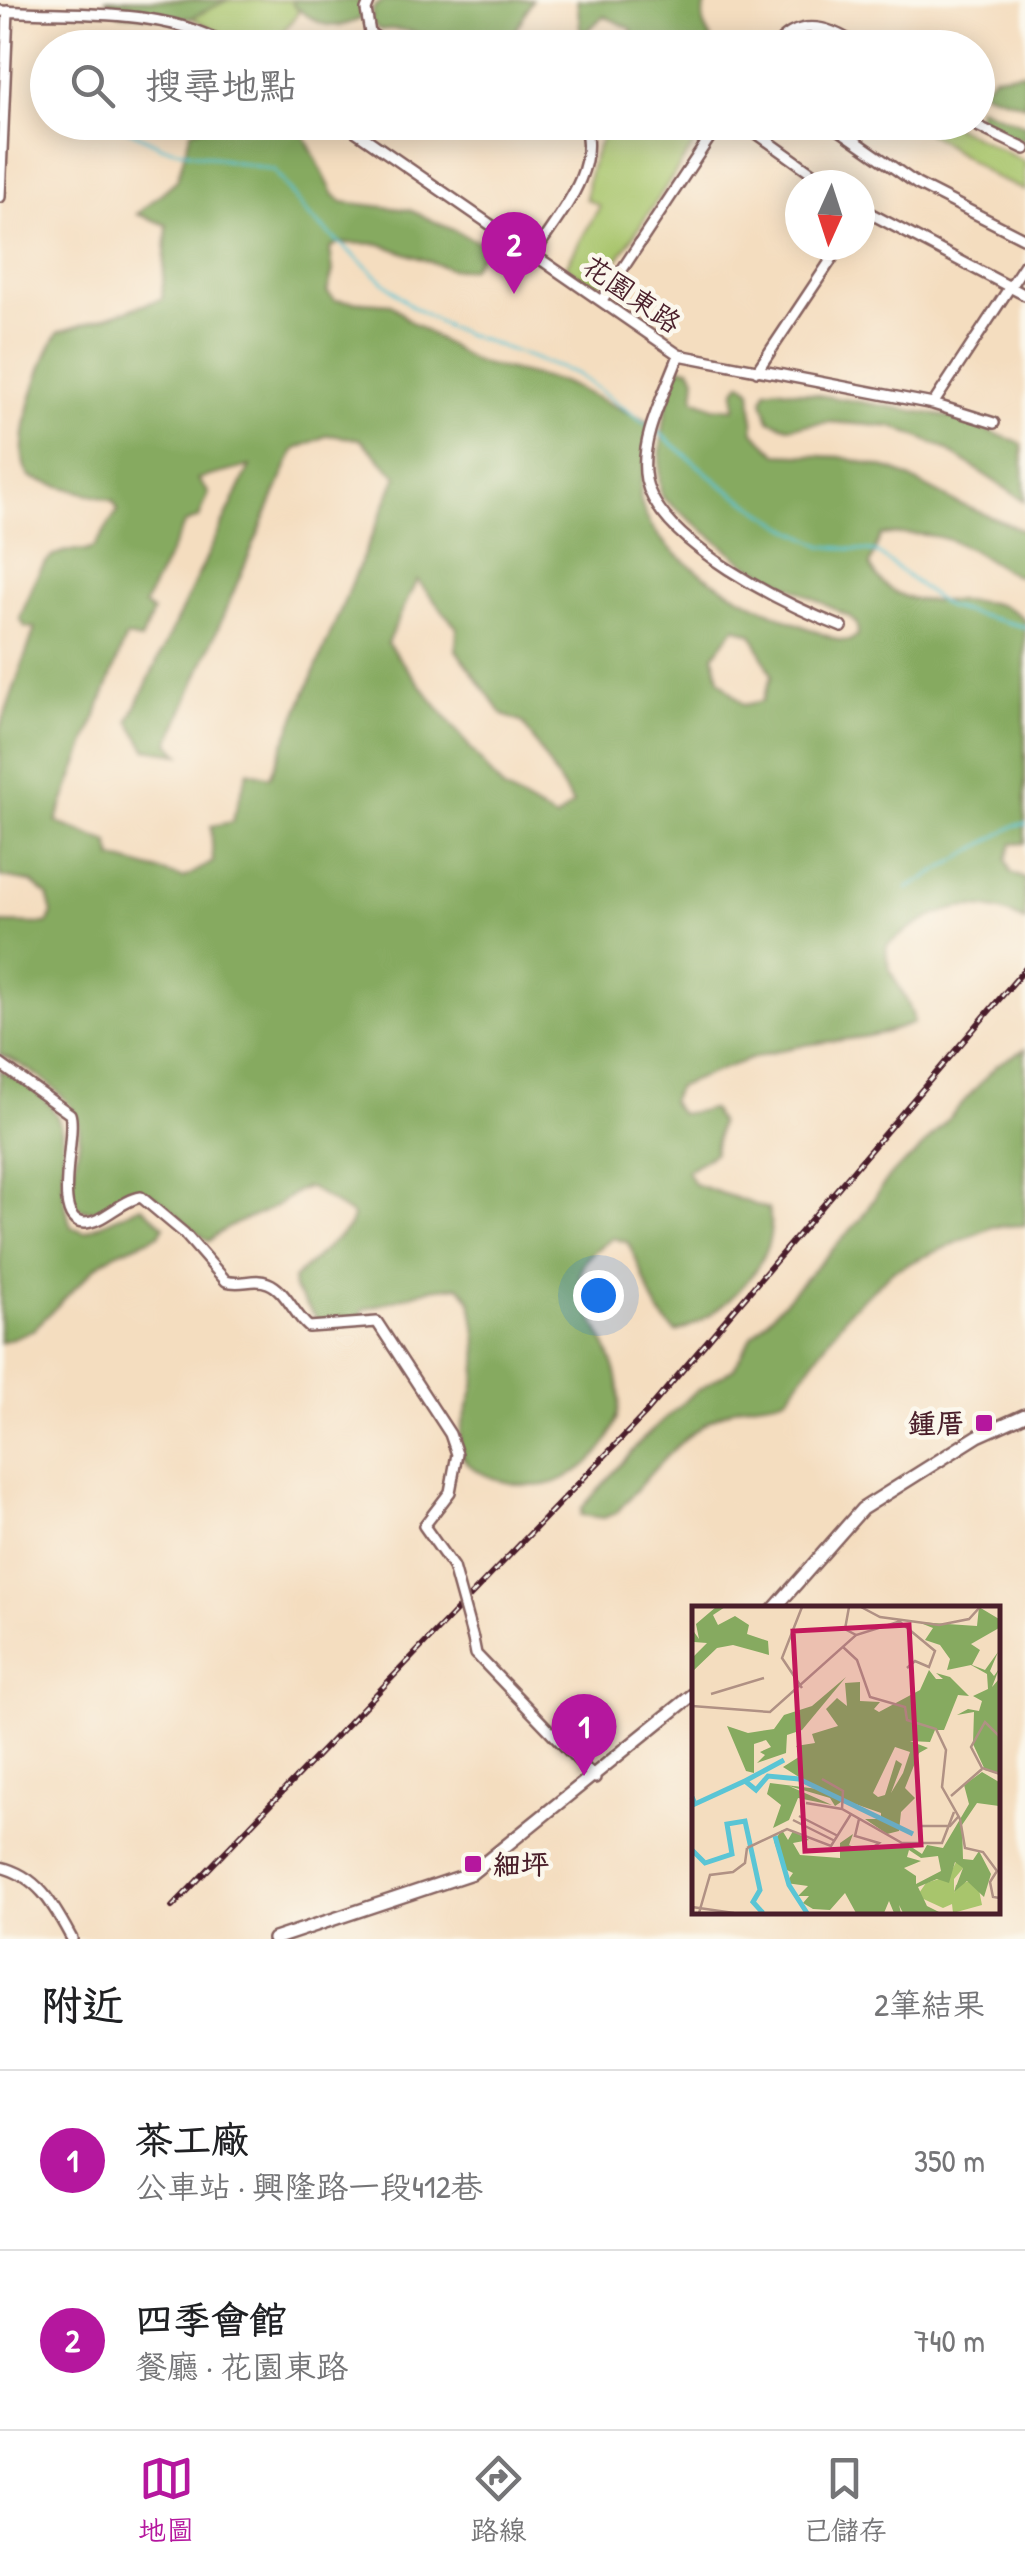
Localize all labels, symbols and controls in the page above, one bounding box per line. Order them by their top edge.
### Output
search box [30,30,995,140]
icon: search [65,58,120,113]
text: 搜尋地點 [145,59,297,111]
north arrow [785,170,875,260]
pin: 2 [482,212,546,294]
street label: 花園東路 [575,246,689,342]
your location [573,1270,624,1321]
place label: 鍾厝 [908,1404,964,1442]
marker: 鍾厝 [973,1412,995,1434]
inset map [692,1606,1000,1914]
pin: 1 [552,1694,616,1776]
place label: 細坪 [493,1845,549,1883]
marker: 細坪 [462,1853,484,1875]
text: 附近 [40,1976,124,2033]
text: 2筆結果 [874,1983,985,2026]
text: 茶工廠 [135,2113,249,2165]
text: 1 [67,2139,78,2182]
text: 350 m [914,2139,985,2182]
text: 公車站 · 興隆路一段412巷 [135,2165,483,2208]
text: 四季會館 [135,2293,287,2345]
text: 2 [65,2319,80,2362]
text: 740 m [914,2319,985,2362]
text: 餐廳 · 花園東路 [135,2345,348,2388]
tab: 地圖 [138,2451,194,2549]
tab: 路線 [470,2451,527,2549]
tab: 已儲存 [803,2451,887,2549]

